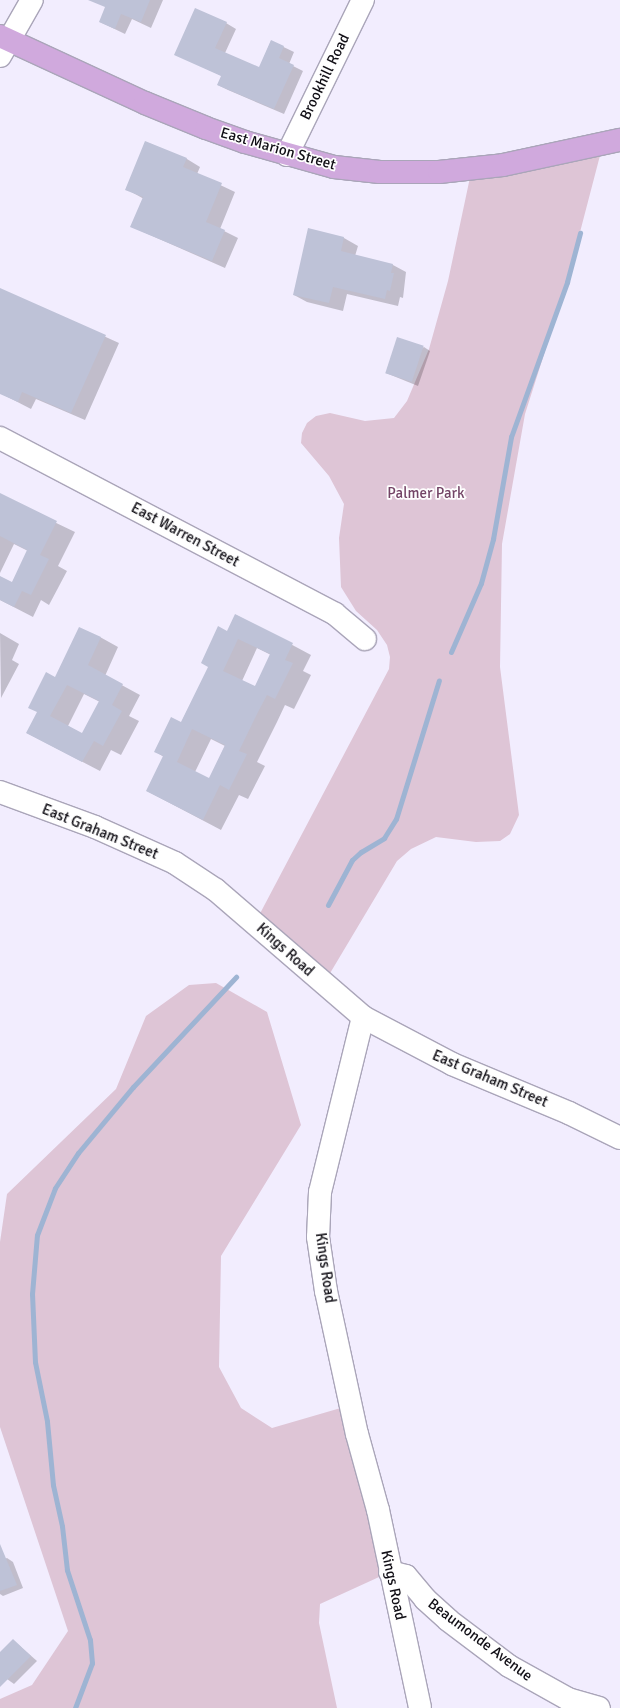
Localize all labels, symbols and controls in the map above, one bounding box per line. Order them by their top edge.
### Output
street label: Brookhill Road [296,31,354,123]
street label: East Marion Street [218,124,338,174]
park label: Palmer Park [387,485,465,503]
street label: East Warren Street [128,499,242,571]
street label: East Graham Street [39,800,161,864]
street label: Kings Road [253,920,317,980]
street label: East Graham Street [429,1047,551,1111]
street label: Kings Road [311,1232,339,1304]
street label: Kings Road [377,1548,409,1622]
street label: Beaumonde Avenue [424,1595,536,1685]

